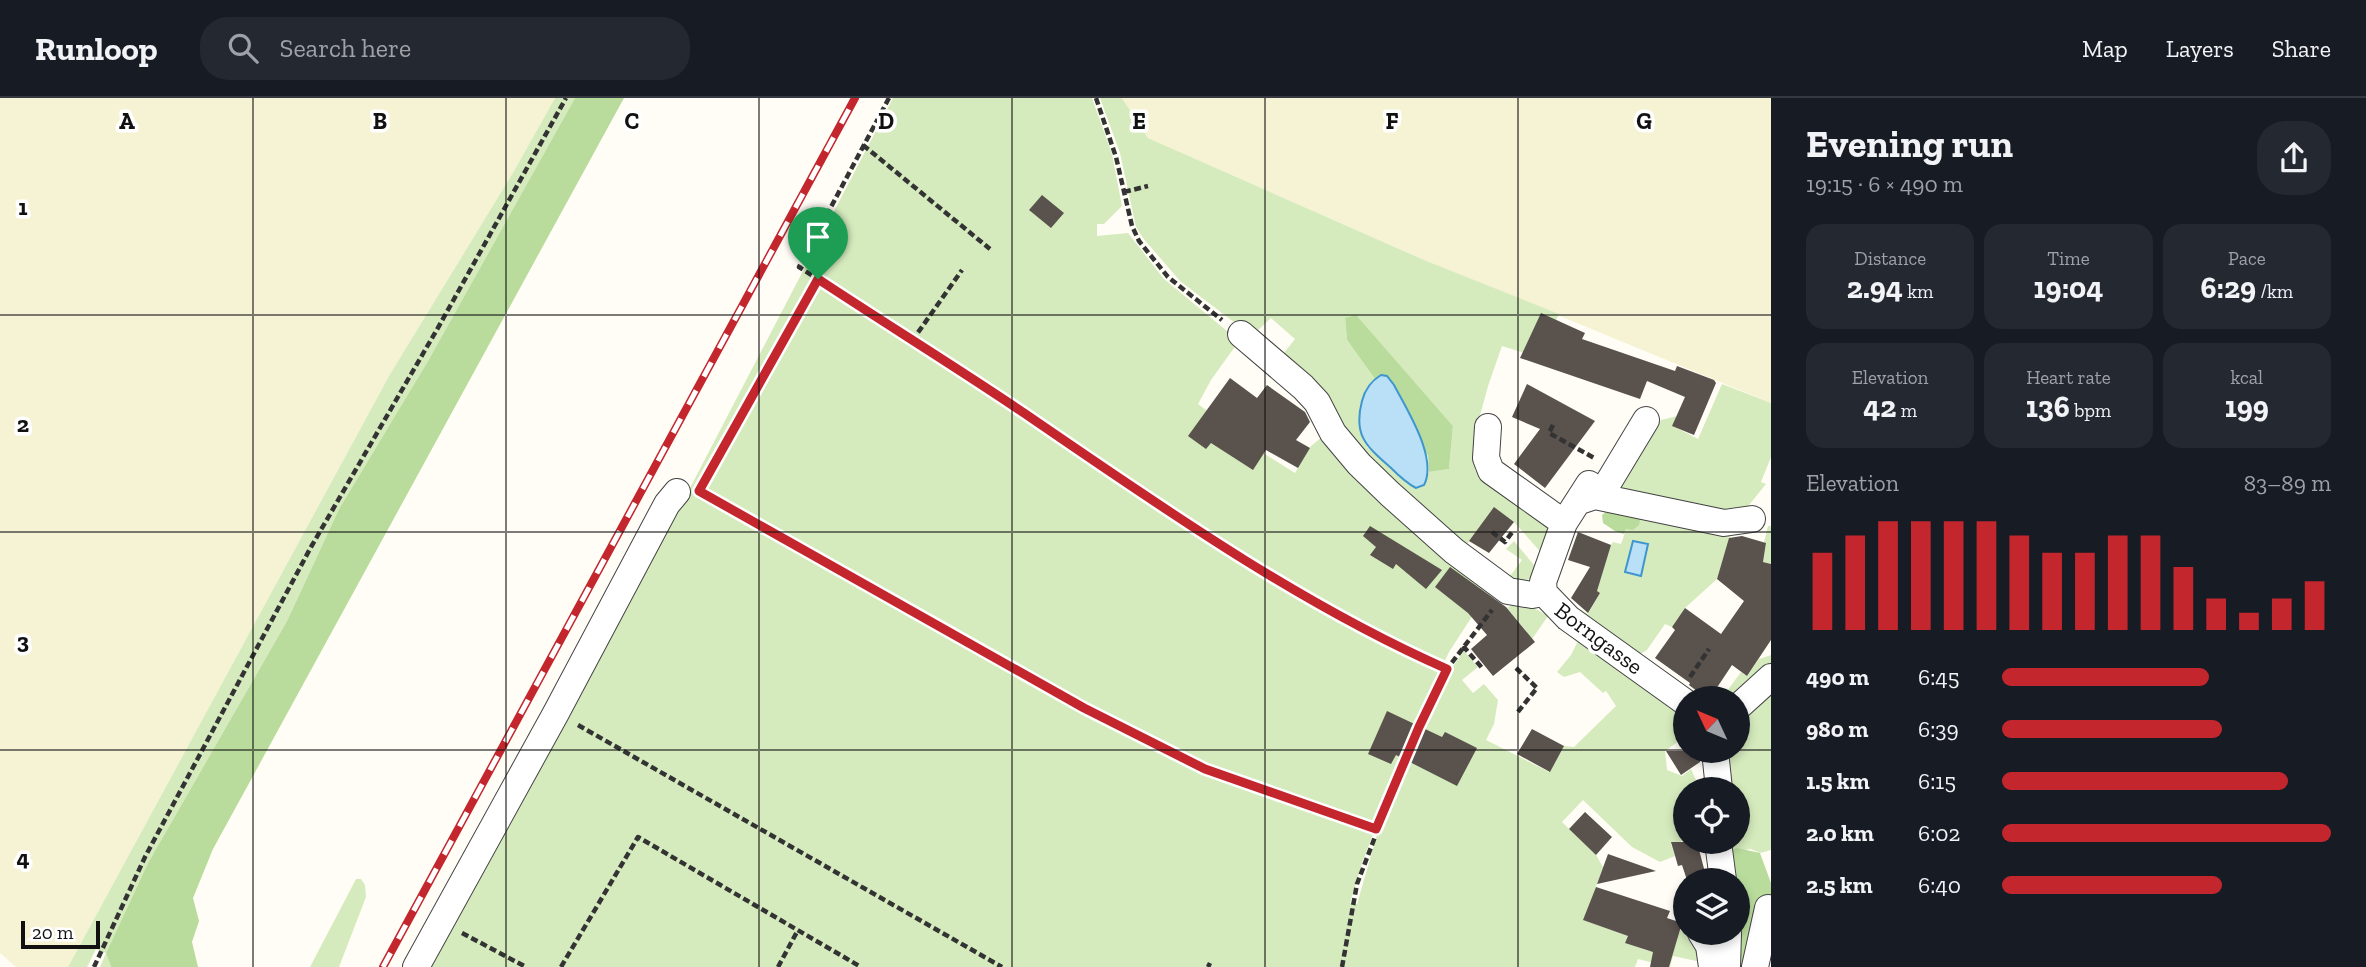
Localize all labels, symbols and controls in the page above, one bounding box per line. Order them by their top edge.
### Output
search box [200,17,690,80]
text: Runloop [35,29,158,68]
icon: search [224,29,262,67]
text: Search here [280,32,411,64]
text: Map [2082,34,2128,63]
text: Layers [2166,34,2234,63]
text: Share [2272,34,2331,63]
text: A [119,107,135,135]
text: B [373,107,387,135]
text: C [625,107,639,135]
text: D [878,107,894,135]
text: E [1132,107,1146,135]
text: F [1385,107,1399,135]
text: G [1636,107,1652,135]
text: Evening run [1806,121,2013,167]
button: share [2257,121,2331,195]
text: 19:15 · 6 × 490 m [1806,170,1963,198]
text: 1 [18,193,28,221]
pin [788,207,848,279]
icon: arrive [799,218,837,256]
text: Distance [1854,247,1926,270]
text: Time [2047,247,2090,270]
text: Pace [2228,247,2266,270]
text: 2.94 [1847,270,1903,306]
text: 19:04 [2033,270,2103,306]
text: 6:29 [2200,270,2256,306]
text: km [1903,280,1934,303]
text: /km [2256,280,2293,303]
text: Elevation [1852,366,1929,389]
text: Heart rate [2026,366,2111,389]
text: kcal [2231,366,2263,389]
text: 42 [1863,389,1896,425]
text: 136 [2026,389,2070,425]
text: 199 [2225,389,2269,425]
text: m [1896,399,1917,422]
text: bpm [2070,399,2111,422]
text: 2 [17,410,29,438]
text: Elevation [1806,469,1899,497]
text: 83–89 m [2244,469,2331,497]
street label: Borngasse [1549,596,1649,680]
text: 3 [17,627,29,655]
text: 490 m [1806,663,1869,691]
text: 6:45 [1918,663,1960,691]
north arrow [1673,686,1750,763]
map controls [1673,686,1750,945]
text: 980 m [1806,715,1868,743]
text: 6:39 [1918,715,1959,743]
text: 1.5 km [1806,767,1870,795]
text: 6:15 [1918,767,1956,795]
button: locate [1673,777,1750,854]
text: 2.0 km [1806,819,1874,847]
text: 6:02 [1918,819,1960,847]
text: 4 [16,844,30,872]
button: layers [1673,868,1750,945]
text: 2.5 km [1806,871,1873,899]
text: 6:40 [1918,871,1961,899]
scale bar [21,918,100,950]
text: 20 m [32,921,73,944]

